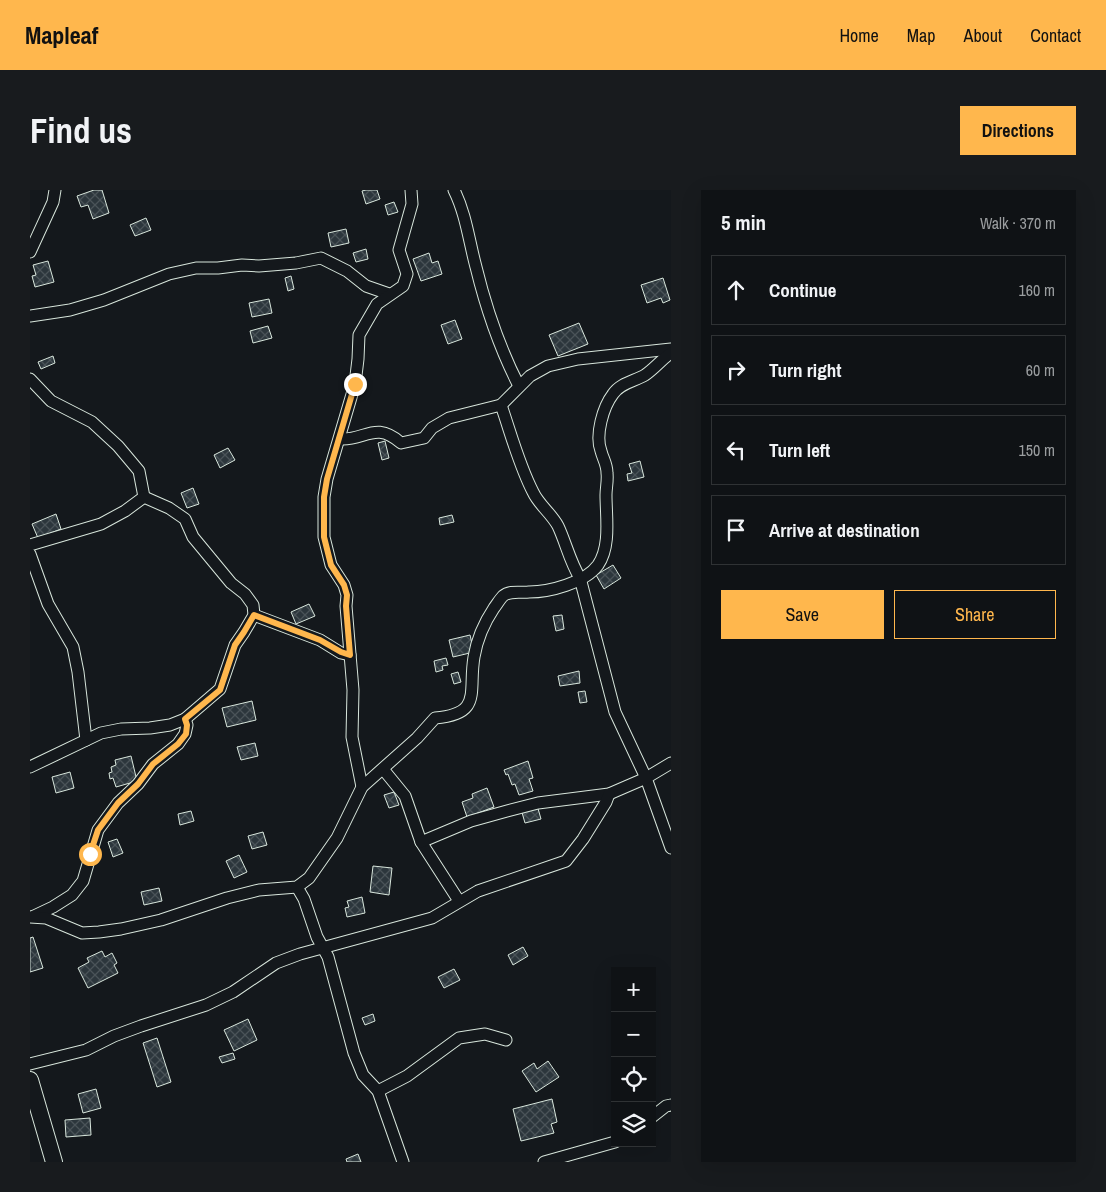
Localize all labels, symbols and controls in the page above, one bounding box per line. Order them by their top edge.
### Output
text: Mapleaf [25,19,98,51]
text: Home [839,23,879,48]
text: Map [907,23,936,48]
text: About [964,23,1002,48]
text: Contact [1030,23,1081,48]
button: Directions [960,106,1076,155]
text: Find us [30,107,132,154]
text: 5 min [721,208,766,237]
text: Walk · 370 m [980,212,1056,234]
icon: ahead [722,276,750,304]
text: Continue [769,277,837,303]
text: 160 m [1019,279,1055,301]
icon: right [722,356,750,384]
text: Turn right [769,357,841,383]
text: 60 m [1026,359,1055,381]
route end [344,373,367,396]
icon: left [722,436,750,464]
text: Turn left [769,437,830,463]
text: 150 m [1019,439,1055,461]
icon: arrive [722,516,750,544]
text: Arrive at destination [769,517,920,543]
button: Save [721,590,884,639]
button: Share [894,590,1056,639]
route start [79,843,102,866]
map controls [611,967,656,1147]
button: + [611,967,656,1012]
button: − [611,1012,656,1057]
button: locate [611,1057,656,1102]
button: layers [611,1102,656,1147]

